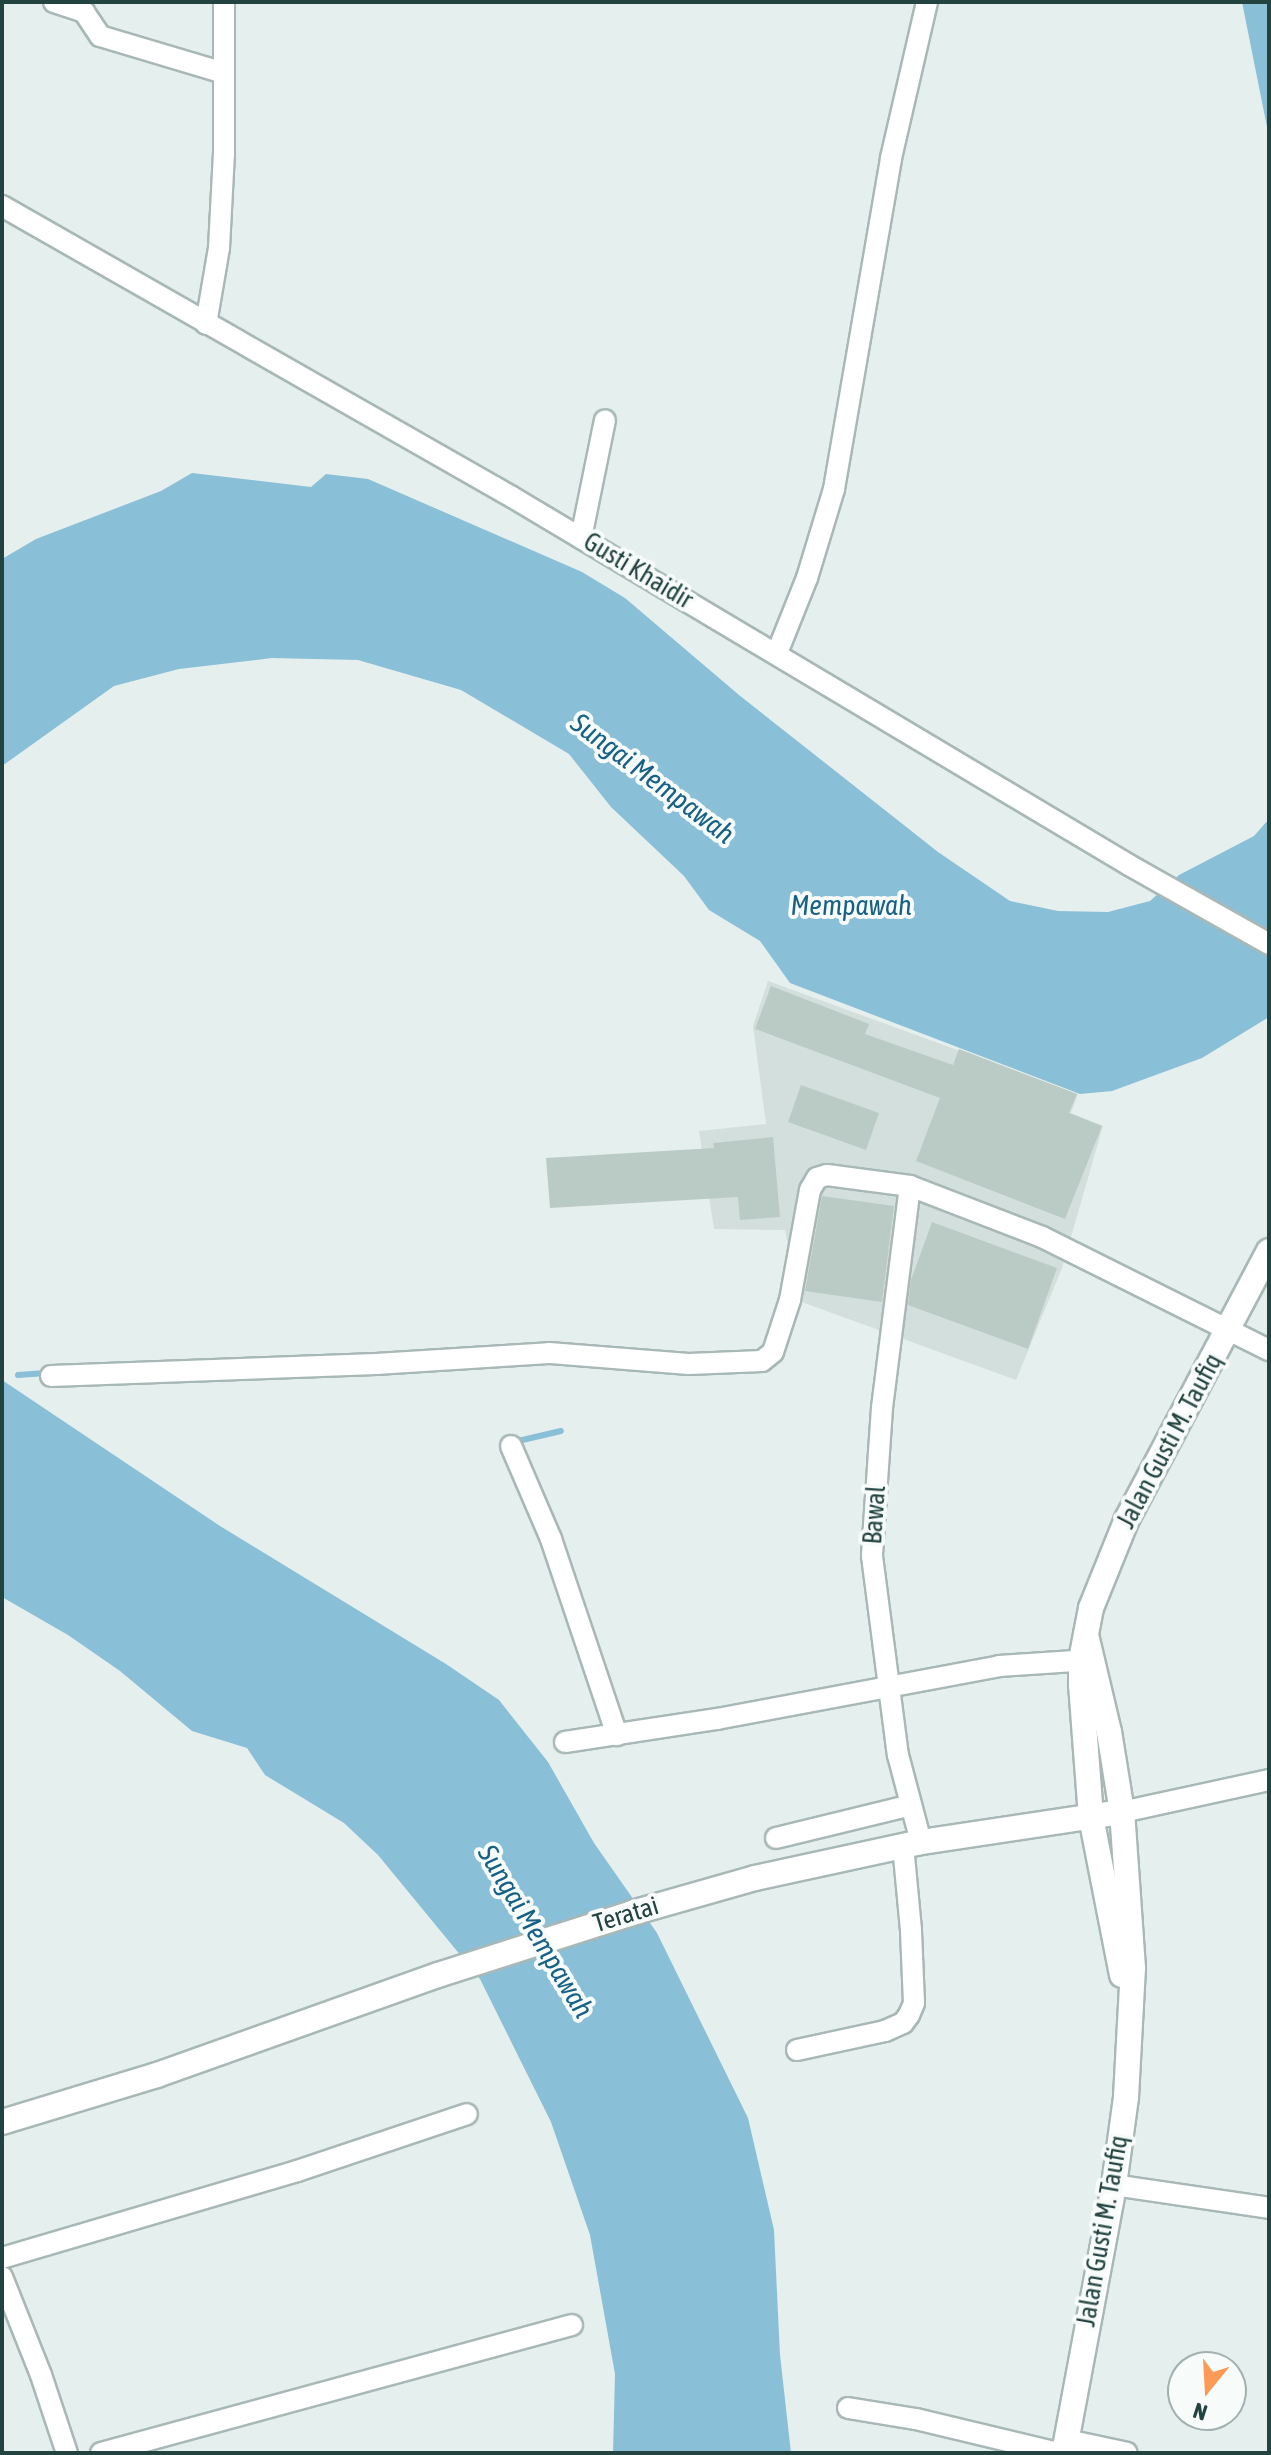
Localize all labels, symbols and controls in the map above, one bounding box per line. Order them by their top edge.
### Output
street label: Gusti Khaidir [578,526,698,616]
water label: Sungai Mempawah [565,706,741,850]
water label: Mempawah [791,888,911,922]
street label: Jalan Gusti M. Taufiq [1111,1348,1229,1534]
street label: Bawal [857,1485,893,1545]
water label: Sungai Mempawah [471,1838,601,2024]
street label: Teratai [590,1890,662,1940]
street label: Jalan Gusti M. Taufiq [1071,2133,1135,2329]
north arrow [1167,2351,1247,2431]
text: N [1190,2398,1210,2426]

